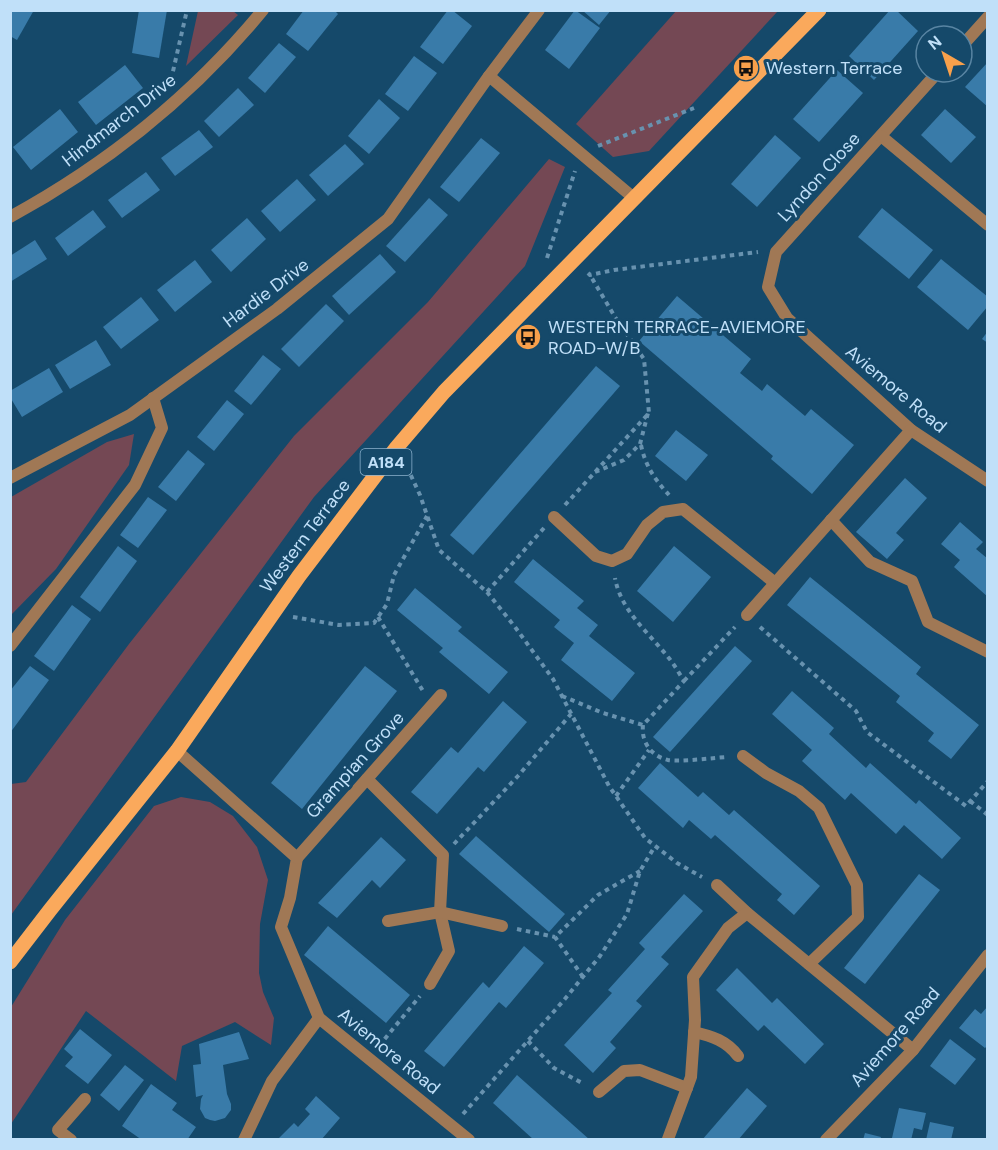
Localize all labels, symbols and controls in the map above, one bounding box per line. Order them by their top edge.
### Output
north arrow [914,24,974,84]
text: N [924,31,946,55]
bus stop icon: Western Terrace [731,53,761,83]
place label: Western Terrace [766,56,903,80]
street label: Hindmarch Drive [57,68,181,172]
street label: Lyndon Close [772,127,866,227]
street label: Hardie Drive [218,253,314,333]
place label: WESTERN TERRACE-AVIEMORE ROAD-W/B [548,315,806,360]
bus stop icon: WESTERN TERRACE-AVIEMORE ROAD-W/B [513,322,543,352]
street label: Aviemore Road [840,340,952,438]
road number: A184 [360,449,412,475]
street label: Western Terrace [254,474,356,598]
street label: Grampian Grove [301,706,409,824]
street label: Aviemore Road [845,982,945,1092]
street label: Aviemore Road [333,1002,445,1100]

